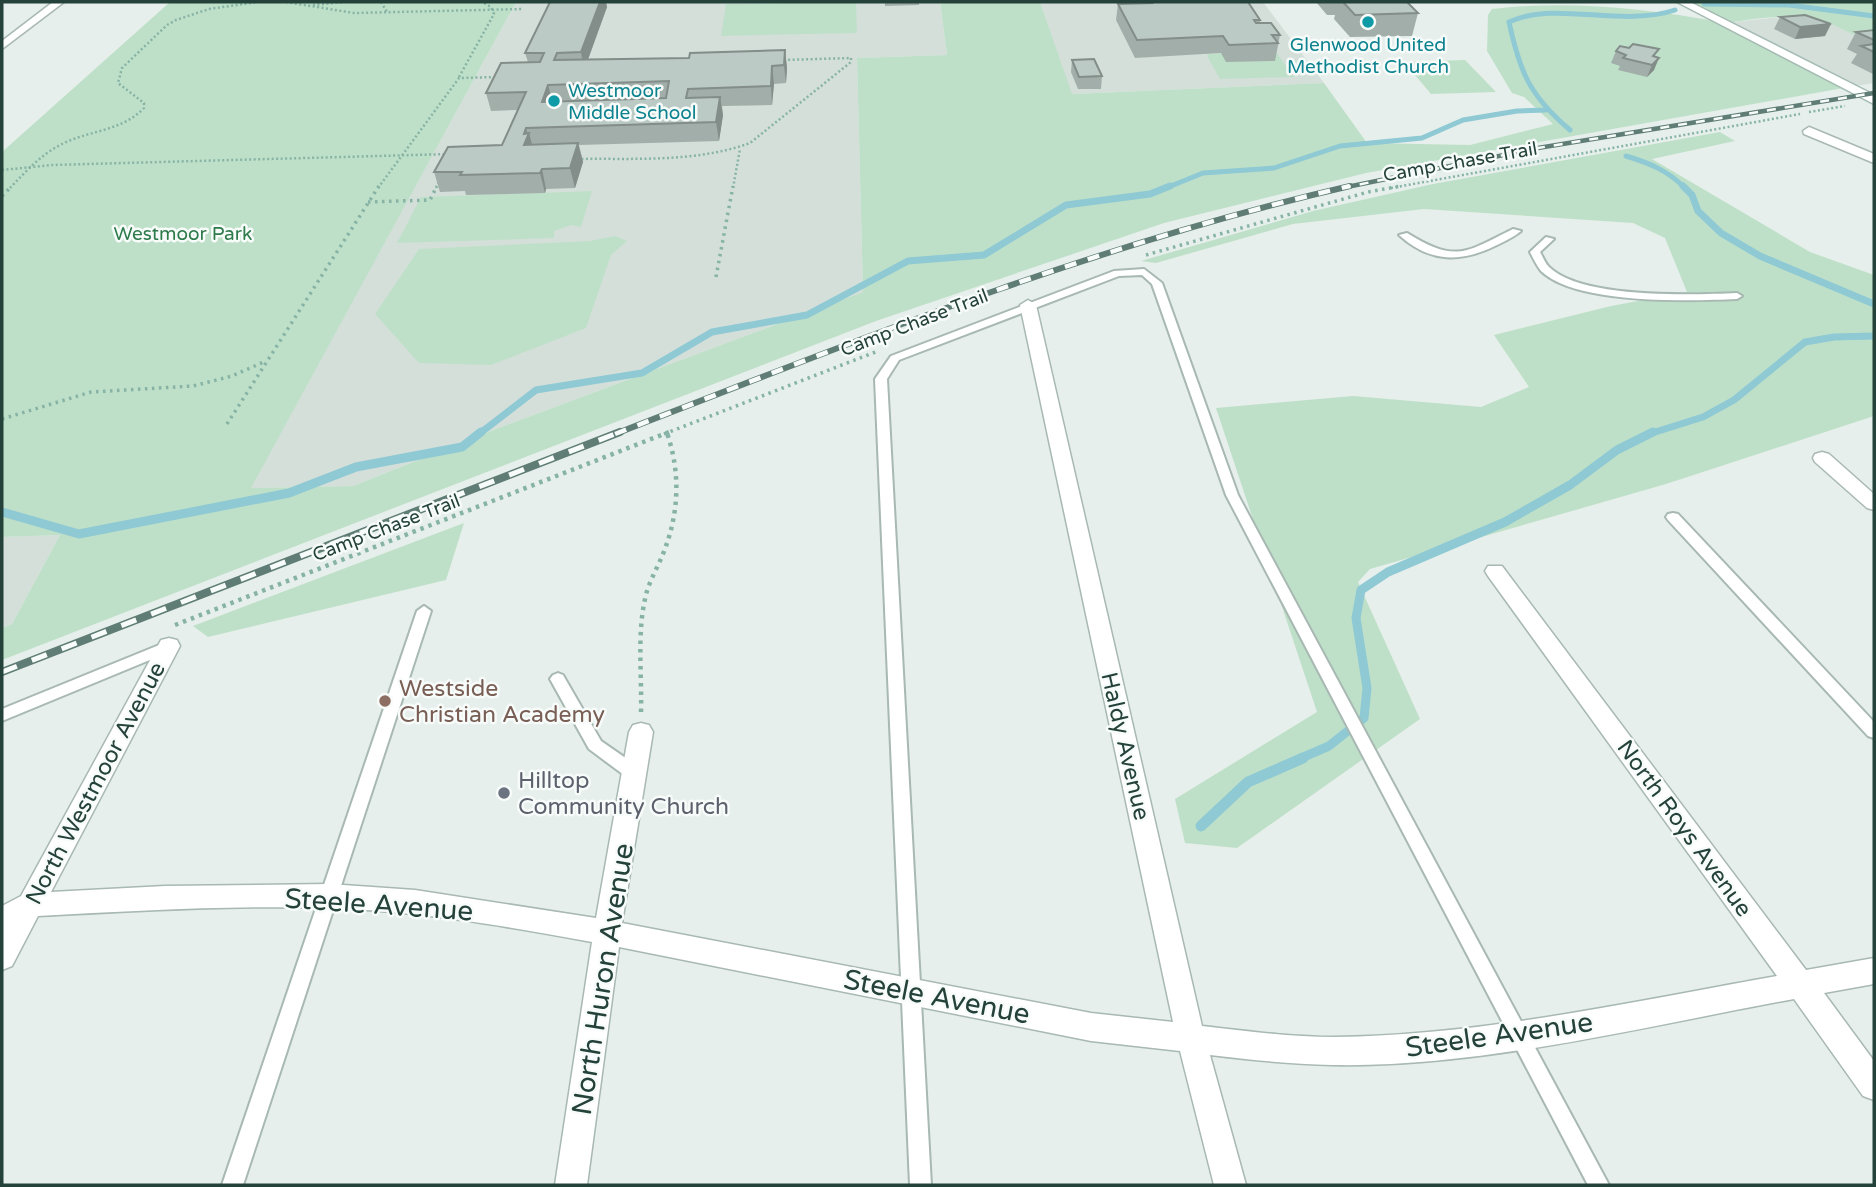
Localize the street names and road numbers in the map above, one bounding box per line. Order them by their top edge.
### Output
street label: Camp Chase Trail [1381,138,1539,186]
street label: Camp Chase Trail [837,285,991,361]
street label: Camp Chase Trail [309,490,463,566]
street label: North Westmoor Avenue [20,657,172,910]
street label: Haldy Avenue [1094,669,1156,823]
street label: North Roys Avenue [1611,735,1758,922]
street label: North Huron Avenue [565,841,641,1117]
street label: Steele Avenue [283,881,474,929]
street label: Steele Avenue [841,962,1033,1032]
street label: Steele Avenue [1403,1005,1595,1065]

